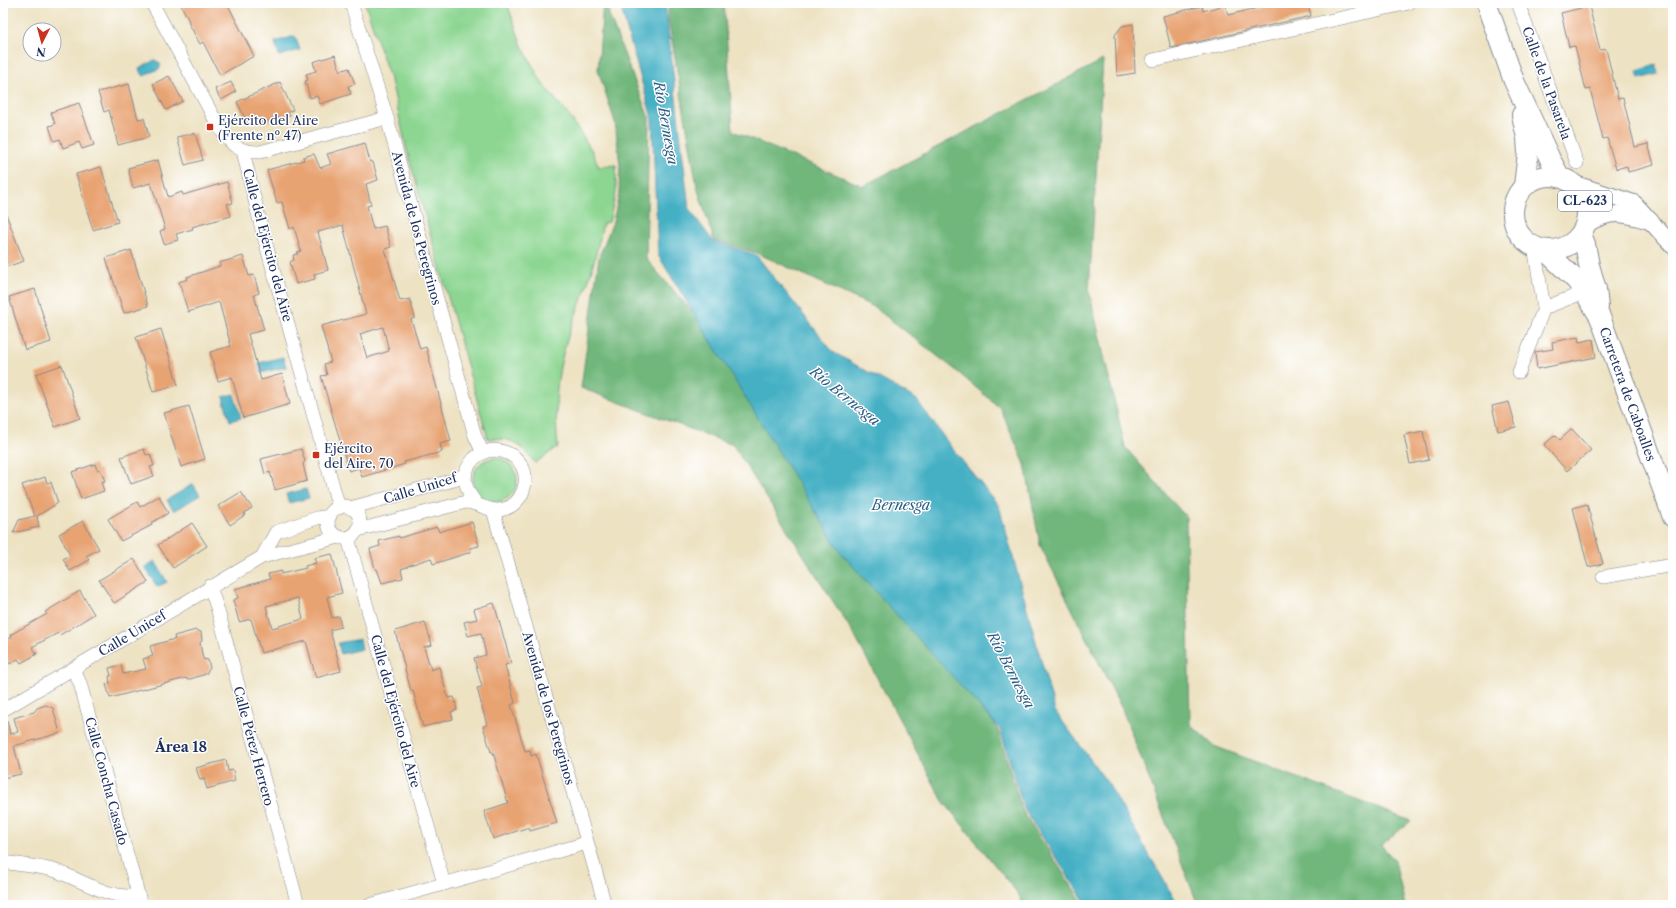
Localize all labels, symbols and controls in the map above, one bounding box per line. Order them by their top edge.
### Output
north arrow [22,22,62,62]
street label: Calle de la Pasarela [1519,24,1575,142]
text: N [35,44,46,59]
water label: Río Bernesga [650,79,682,167]
place label: Ejército del Aire (Frente nº 47) [218,112,318,143]
marker: Ejército del Aire (Frente nº 47) [205,122,215,132]
street label: Avenida de los Peregrinos [388,148,445,307]
street label: Calle del Ejército del Aire [240,167,296,323]
road number: CL-623 [1558,191,1612,211]
street label: Carretera de Caboalles [1596,325,1660,463]
water label: Río Bernesga [806,362,884,430]
place label: Ejército del Aire, 70 [324,440,394,471]
marker: Ejército del Aire, 70 [311,450,321,460]
street label: Calle Unicef [381,469,460,507]
water label: Bernesga [871,496,931,514]
street label: Calle Unicef [95,606,170,659]
water label: Río Bernesga [983,628,1039,712]
street label: Avenida de los Peregrinos [519,629,579,787]
street label: Calle del Ejército del Aire [368,633,424,789]
street label: Calle Pérez Herrero [230,684,278,808]
street label: Calle Concha Casado [82,715,132,847]
district label: Área 18 [154,737,207,756]

